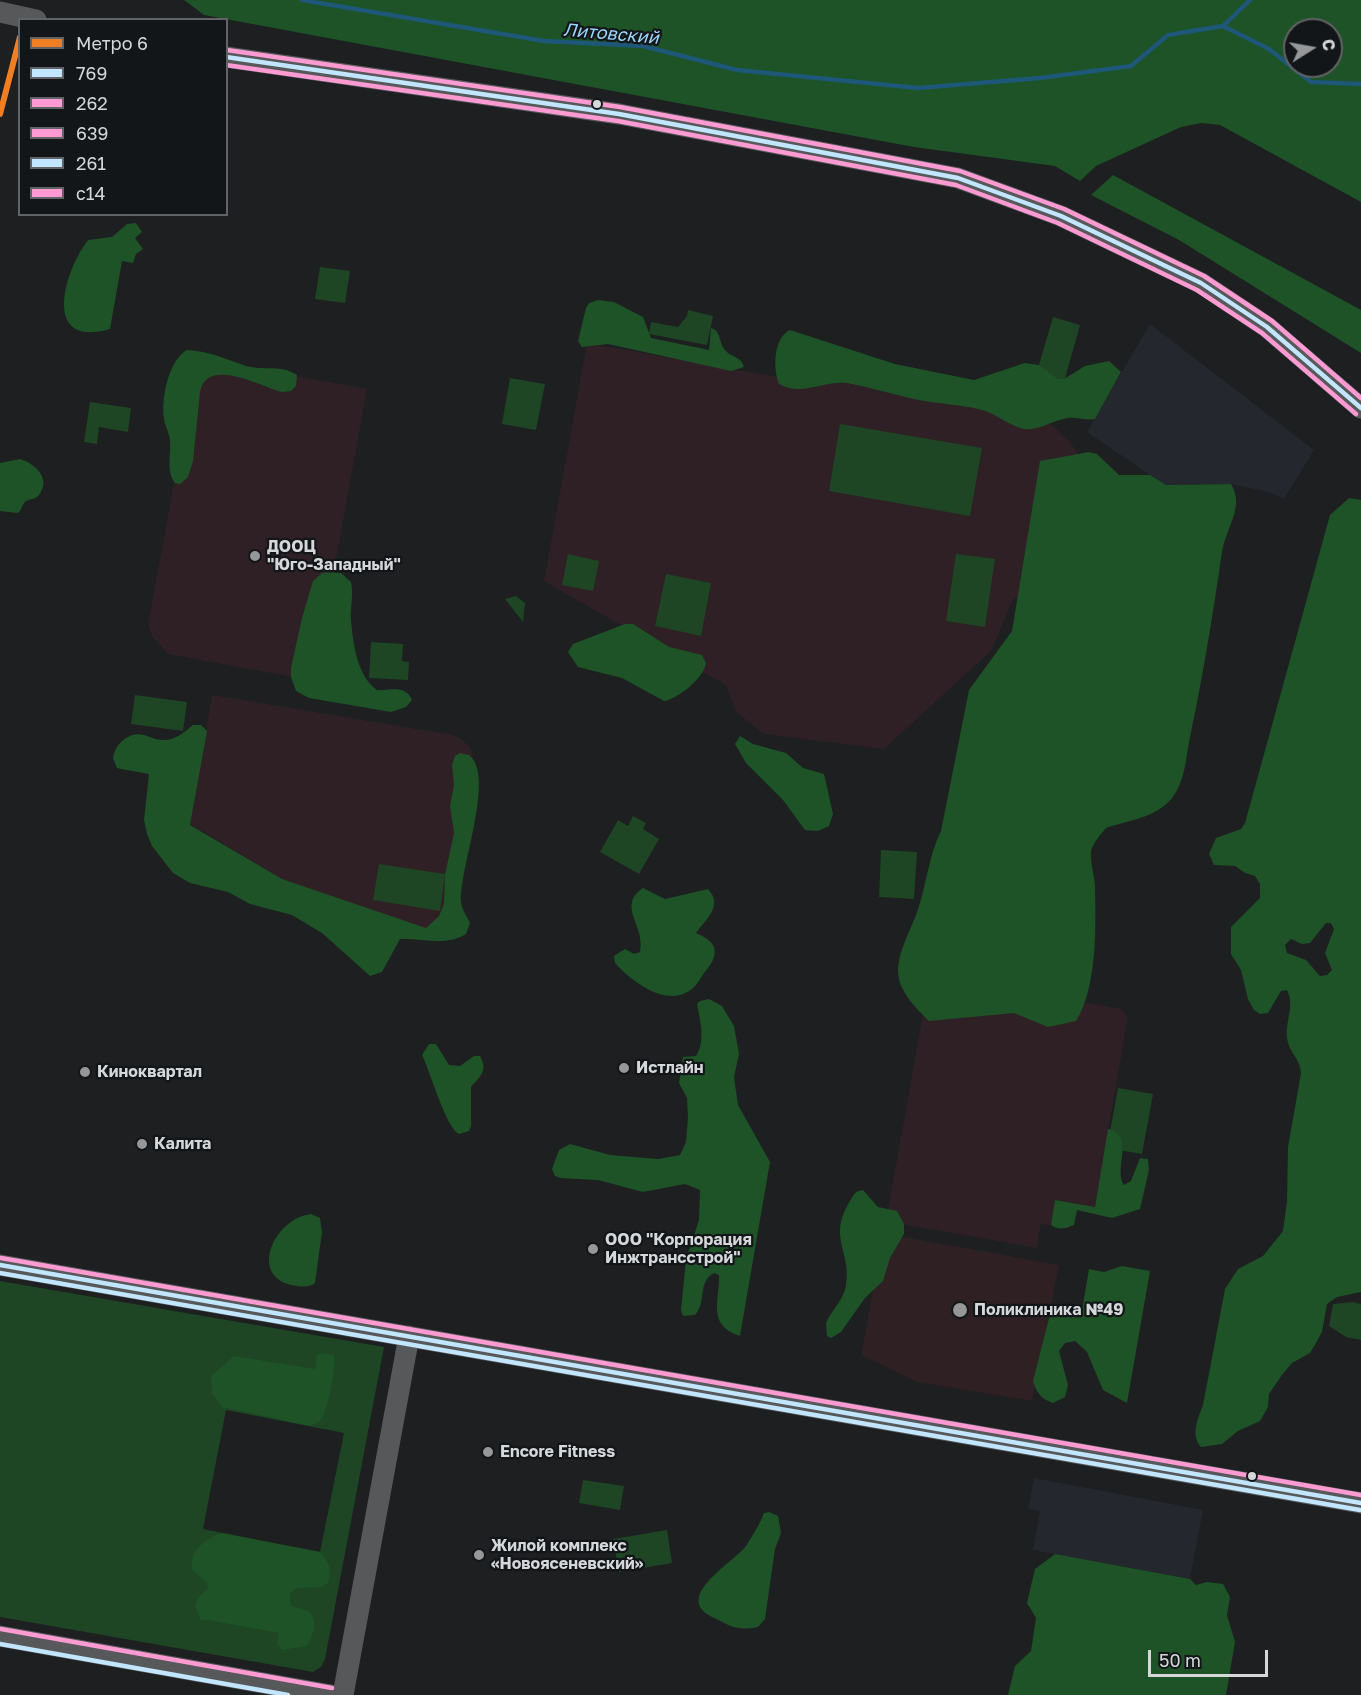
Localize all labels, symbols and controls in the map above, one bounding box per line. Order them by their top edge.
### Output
legend [18,18,228,216]
north arrow [1283,18,1343,78]
water label: Литовский [562,19,660,49]
text: Метро 6 [76,32,148,54]
text: С [1318,37,1340,52]
text: 769 [76,62,107,84]
text: 262 [76,92,108,114]
unlabelled marker [591,98,603,110]
text: 639 [76,122,108,144]
text: 261 [76,152,106,174]
text: с14 [76,182,106,204]
place label: ДООЦ "Юго-Западный" [267,537,401,575]
marker: ДООЦ "Юго-Западный" [248,549,262,563]
place label: Истлайн [636,1058,704,1078]
marker: Истлайн [617,1061,631,1075]
place label: Киноквартал [97,1062,202,1082]
marker: Киноквартал [78,1065,92,1079]
place label: Калита [154,1134,211,1154]
marker: Калита [135,1137,149,1151]
place label: ООО "Корпорация Инжтрансстрой" [605,1230,752,1268]
marker: ООО "Корпорация Инжтрансстрой" [586,1242,600,1256]
place label: Поликлиника №49 [974,1300,1123,1320]
marker: Поликлиника №49 [951,1301,969,1319]
place label: Encore Fitness [500,1442,615,1462]
marker: Encore Fitness [481,1445,495,1459]
unlabelled marker [1246,1470,1258,1482]
place label: Жилой комплекс «Новоясеневский» [491,1536,643,1574]
marker: Жилой комплекс «Новоясеневский» [472,1548,486,1562]
scale bar [1151,1638,1271,1676]
text: 50 m [1159,1649,1201,1671]

